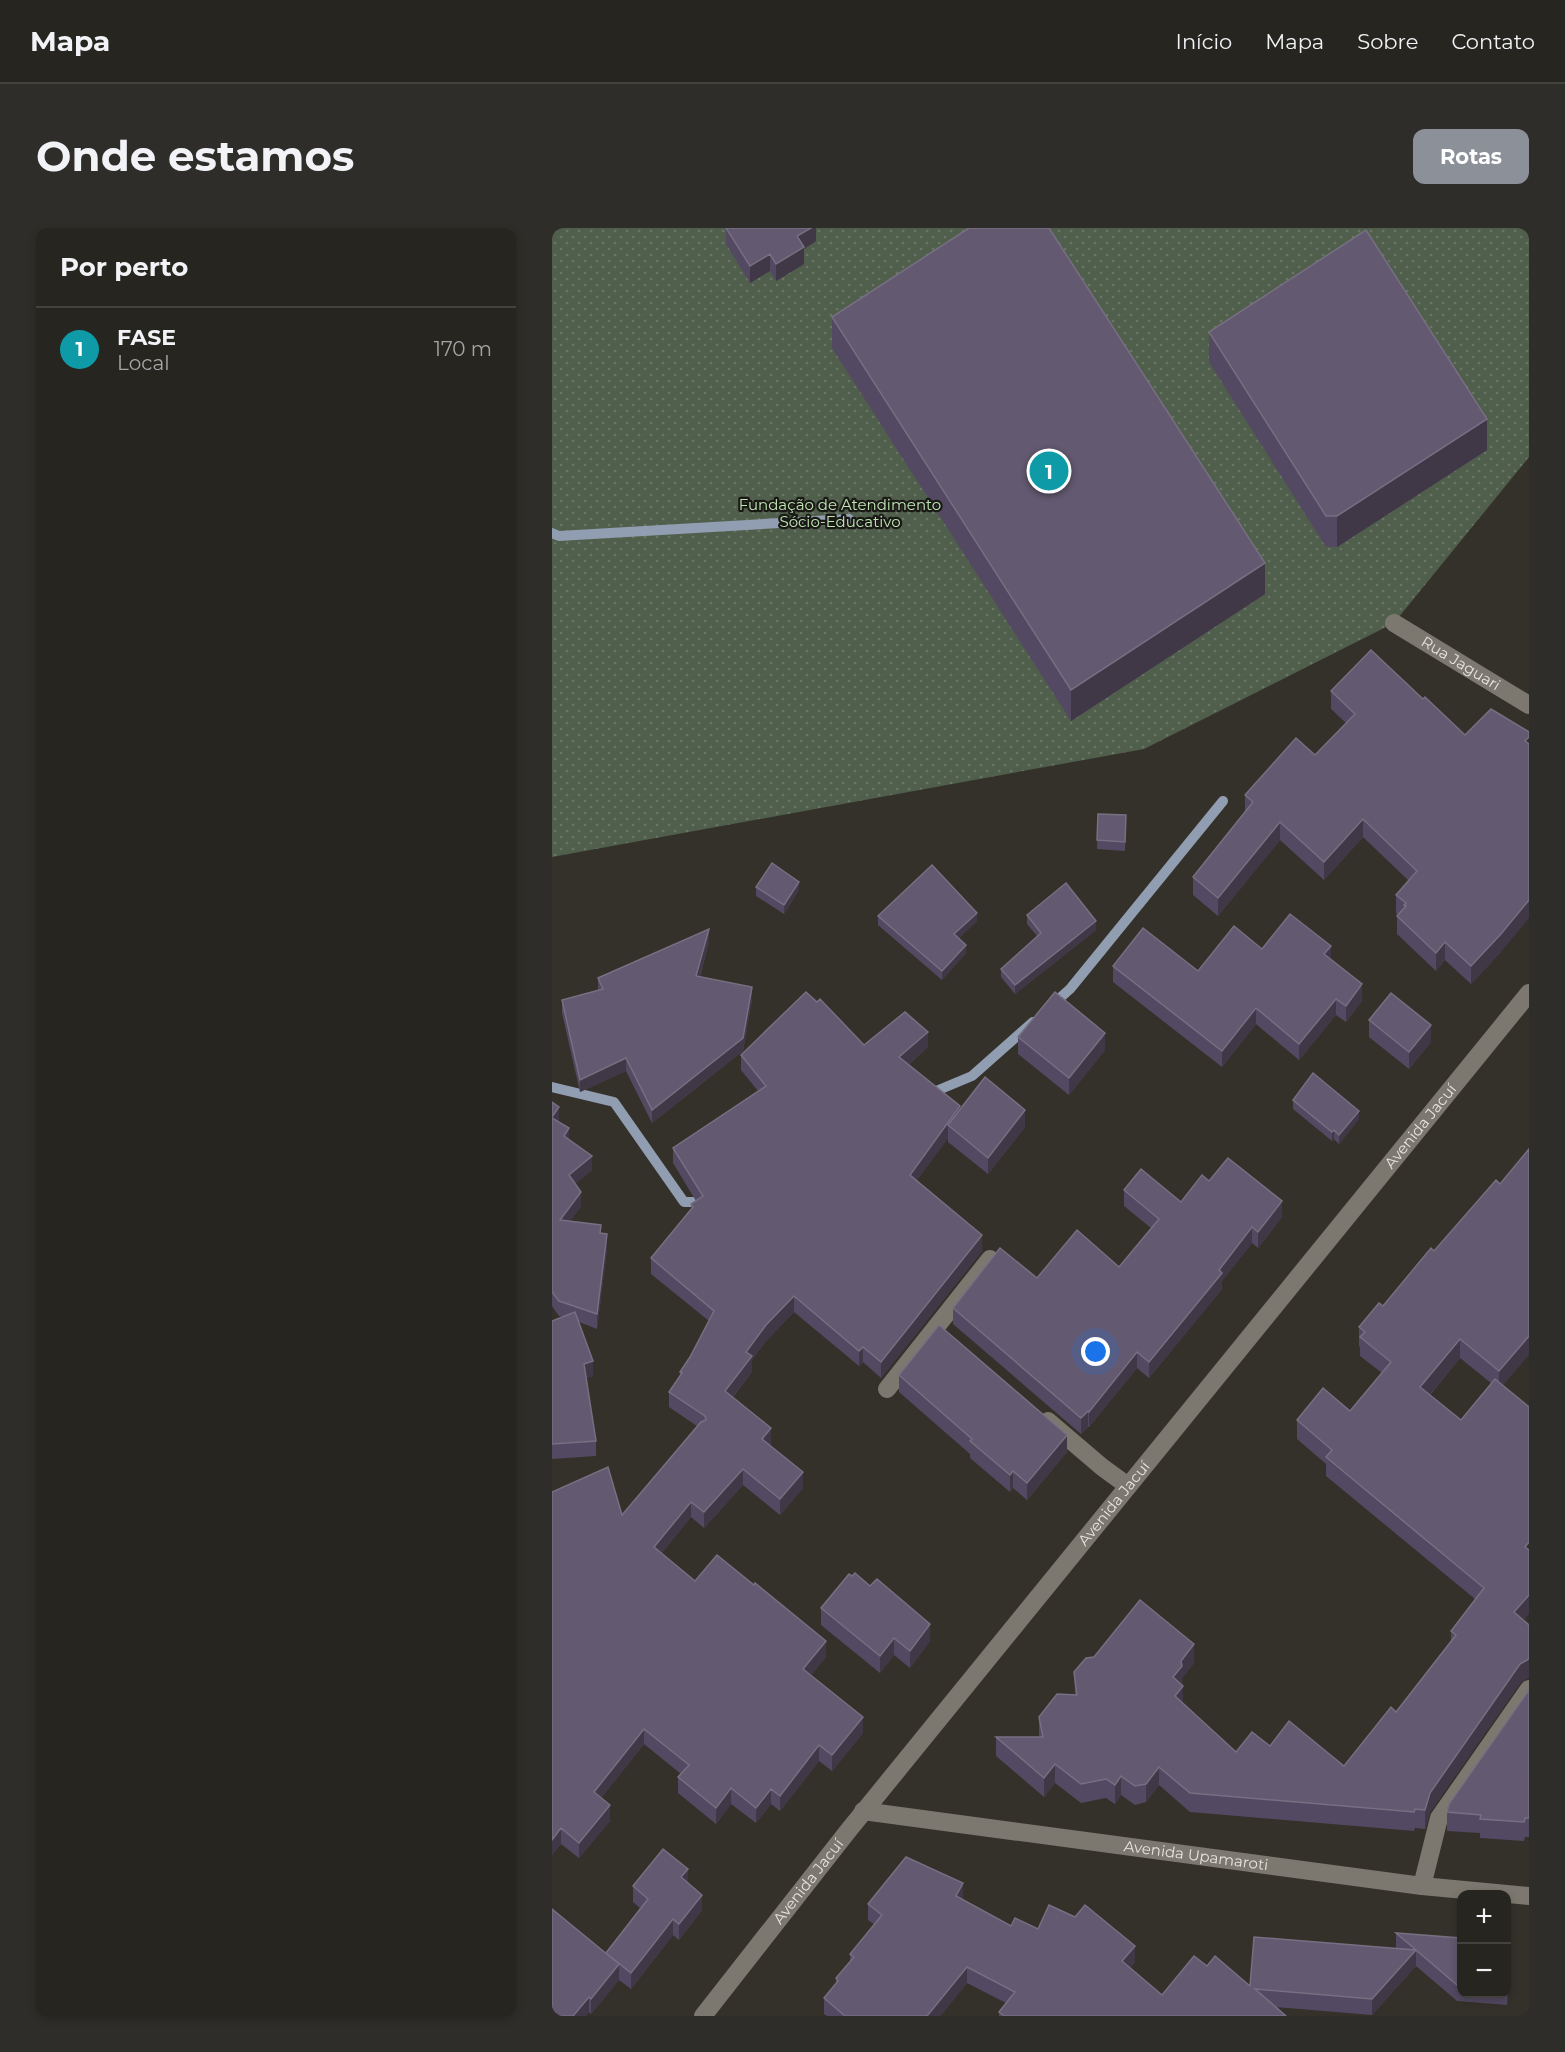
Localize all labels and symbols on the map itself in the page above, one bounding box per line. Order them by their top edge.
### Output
pin: 1 [1030,448,1068,494]
park label: Fundação de Atendimento Sócio-Educativo [739,495,941,531]
street label: Rua Jaguari [1418,632,1504,694]
street label: Avenida Jacuí [1380,1079,1461,1172]
your location [1081,1337,1110,1366]
street label: Avenida Jacuí [1074,1456,1154,1549]
street label: Avenida Jacuí [769,1834,848,1928]
street label: Avenida Upamaroti [1123,1836,1269,1874]

